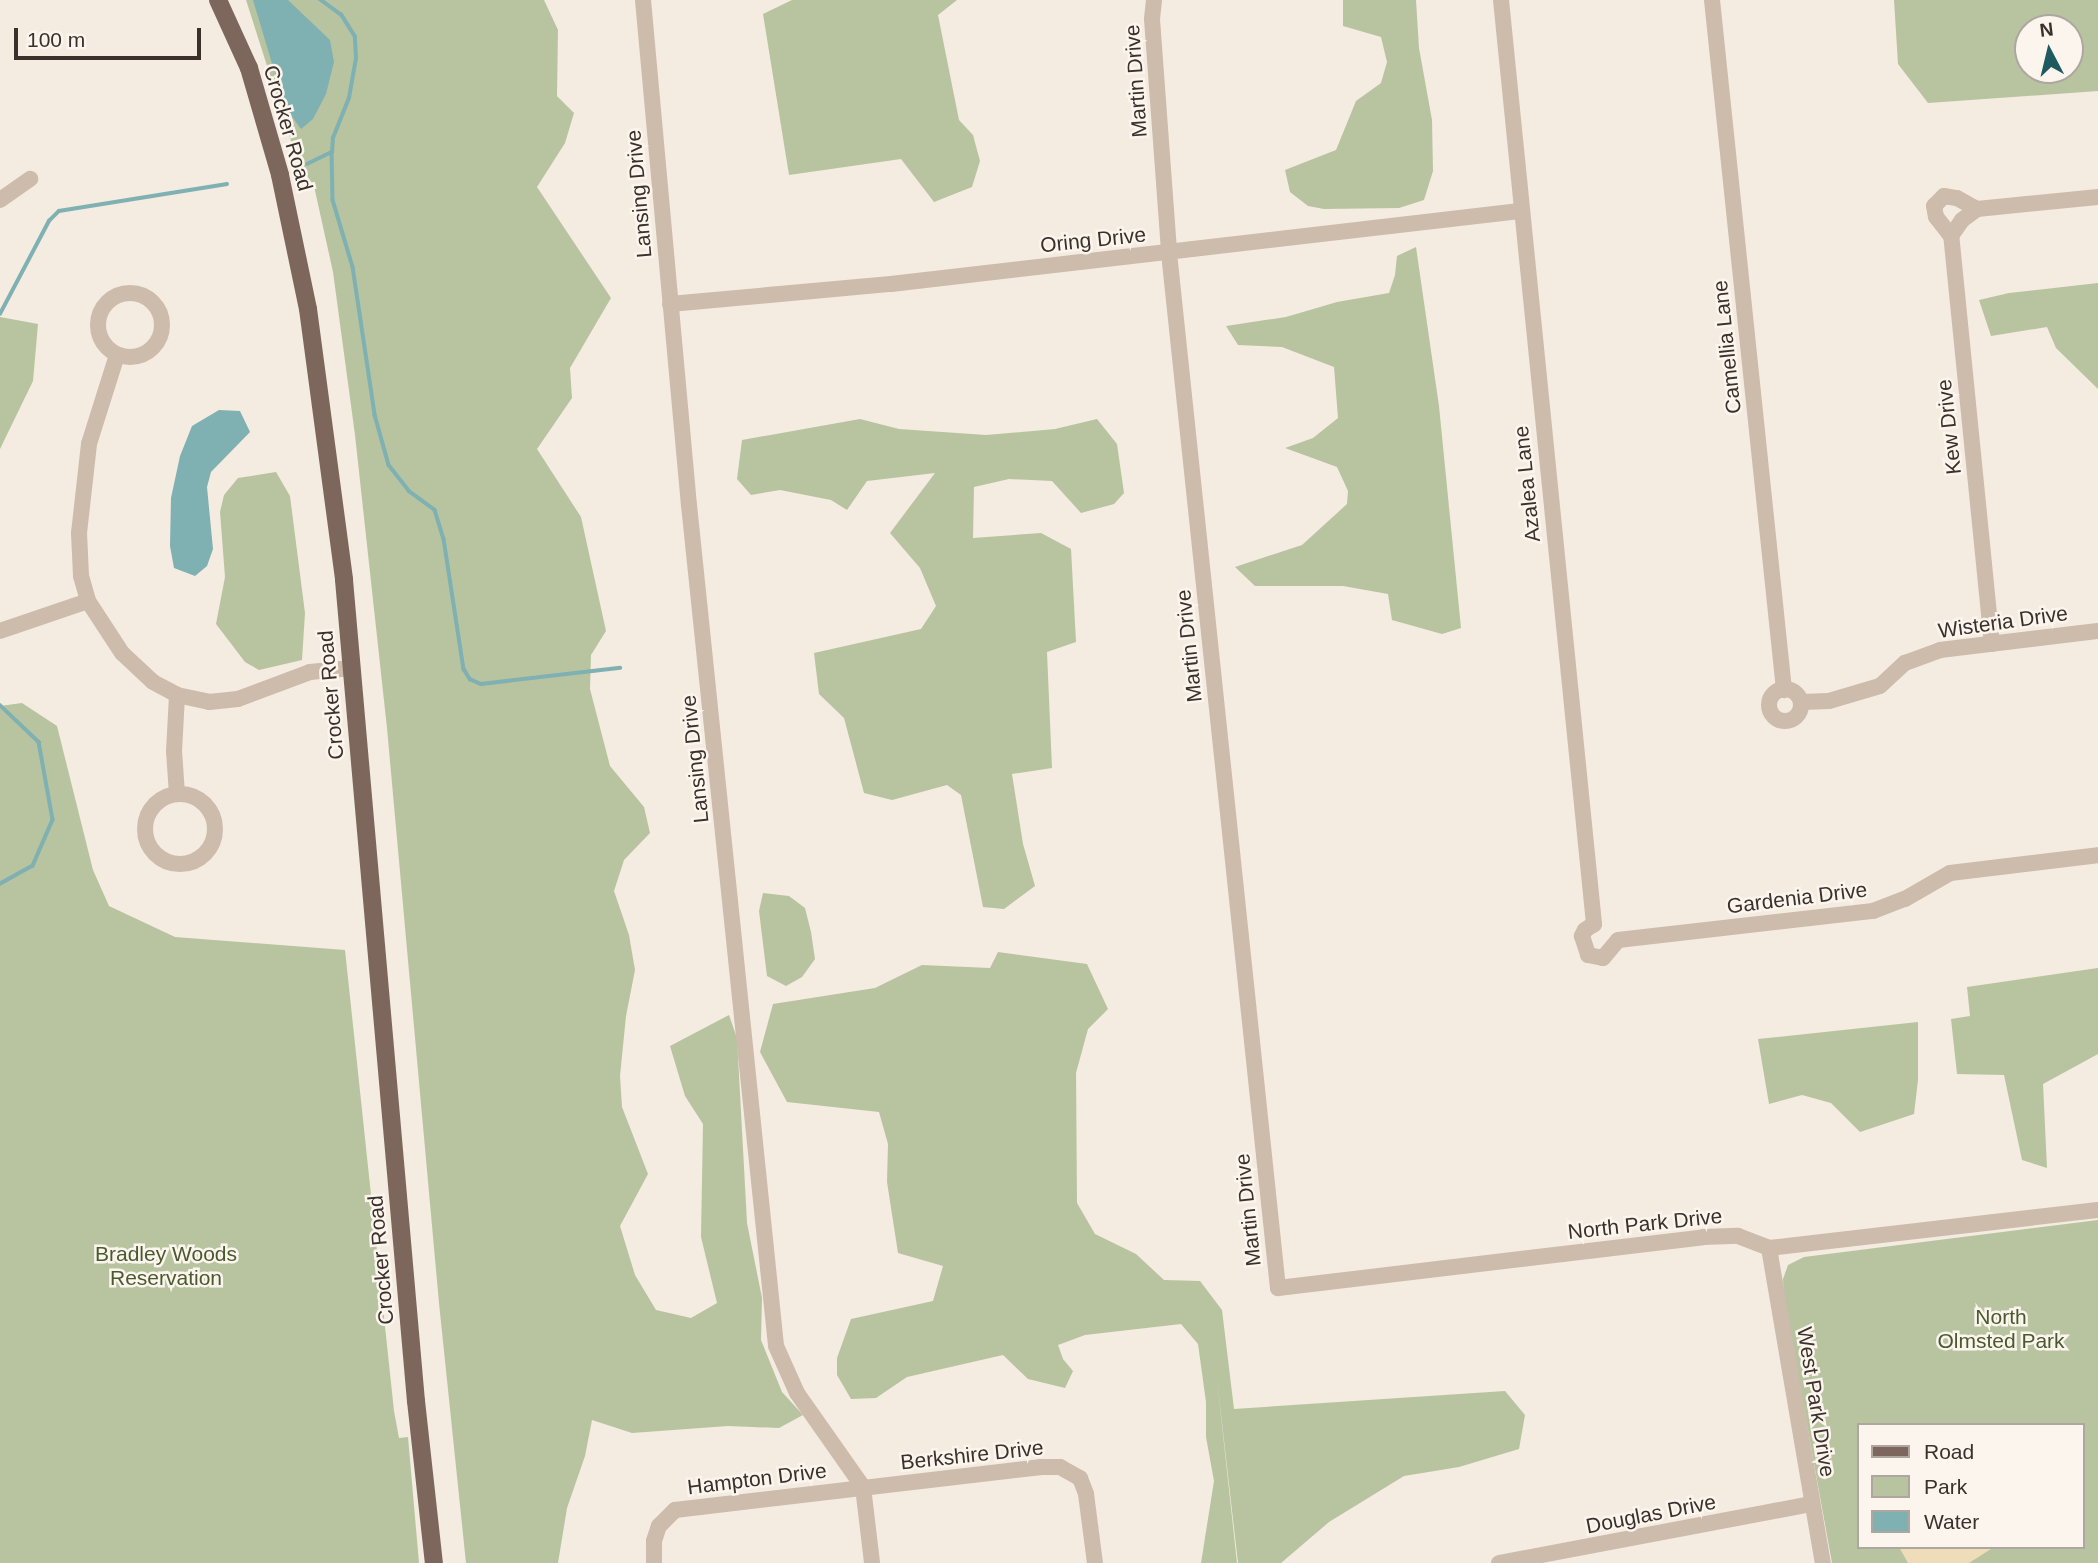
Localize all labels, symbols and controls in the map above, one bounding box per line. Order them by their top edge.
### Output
scale bar [18,14,205,58]
north arrow [2014,14,2084,84]
text: N [2039,18,2055,41]
street label: Martin Drive [1119,24,1153,138]
text: 100 m [27,28,85,51]
street label: Crocker Road [258,62,318,194]
street label: Lansing Drive [621,129,657,259]
street label: Oring Drive [1039,222,1147,258]
street label: Camellia Lane [1707,279,1747,415]
street label: Kew Drive [1931,378,1967,476]
street label: Azalea Lane [1508,425,1546,543]
street label: Martin Drive [1171,588,1207,704]
street label: Wisteria Drive [1937,600,2069,644]
street label: Crocker Road [313,629,349,761]
street label: Lansing Drive [676,694,714,824]
street label: Gardenia Drive [1725,877,1869,919]
street label: Martin Drive [1230,1152,1266,1268]
street label: Crocker Road [363,1194,399,1326]
street label: North Park Drive [1567,1203,1723,1245]
park label: Bradley Woods Reservation [95,1241,237,1291]
park label: North Olmsted Park [1937,1304,2065,1354]
street label: West Park Drive [1792,1325,1840,1479]
legend [1856,1423,2084,1549]
street label: Berkshire Drive [899,1435,1045,1475]
text: Road [1924,1440,1974,1463]
street label: Hampton Drive [686,1458,828,1500]
text: Park [1924,1475,1967,1498]
street label: Douglas Drive [1584,1489,1718,1539]
text: Water [1924,1510,1979,1533]

